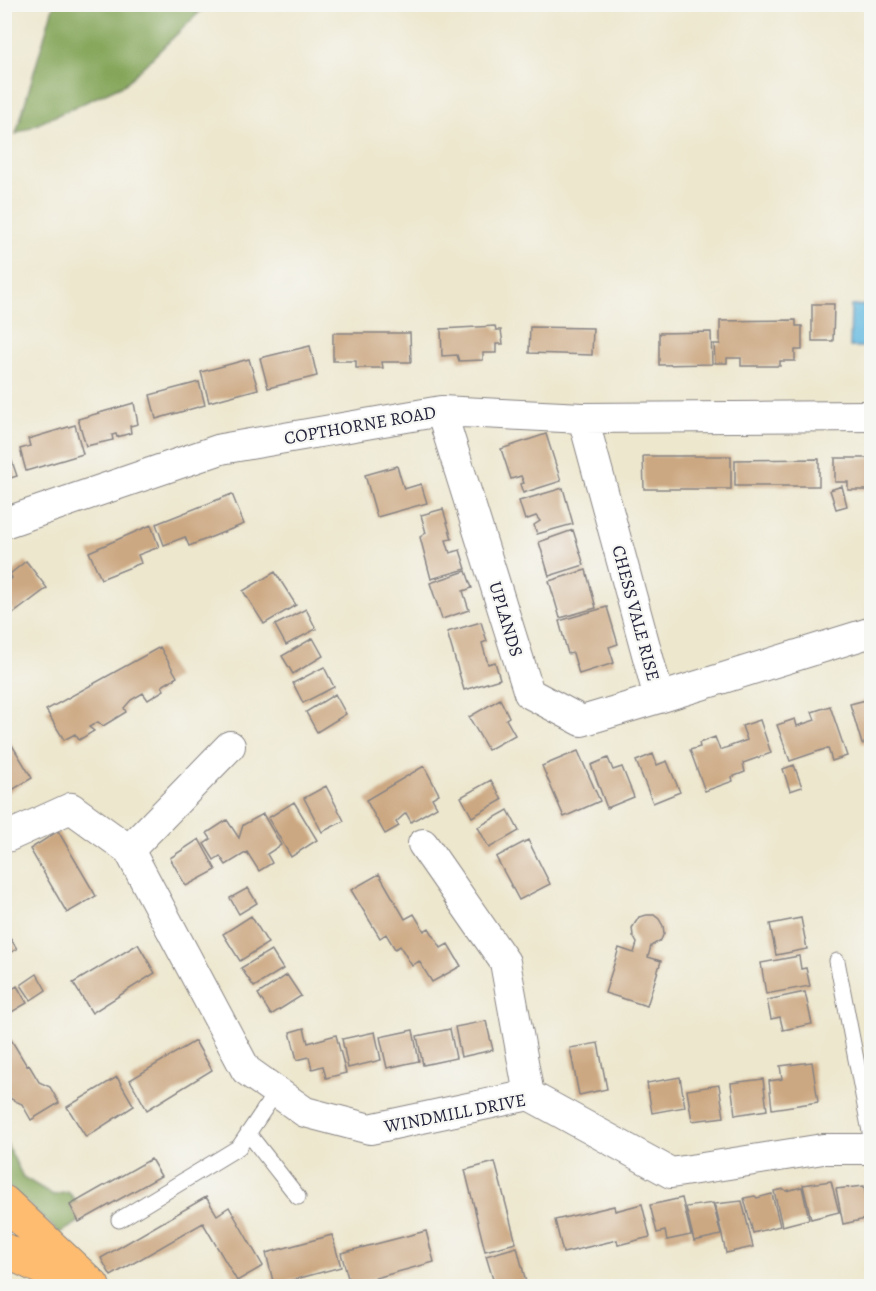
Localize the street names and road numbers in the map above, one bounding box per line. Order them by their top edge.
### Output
street label: COPTHORNE ROAD [282,400,438,450]
street label: CHESS VALE RISE [606,543,666,683]
street label: UPLANDS [483,578,529,660]
street label: WINDMILL DRIVE [381,1087,528,1139]

